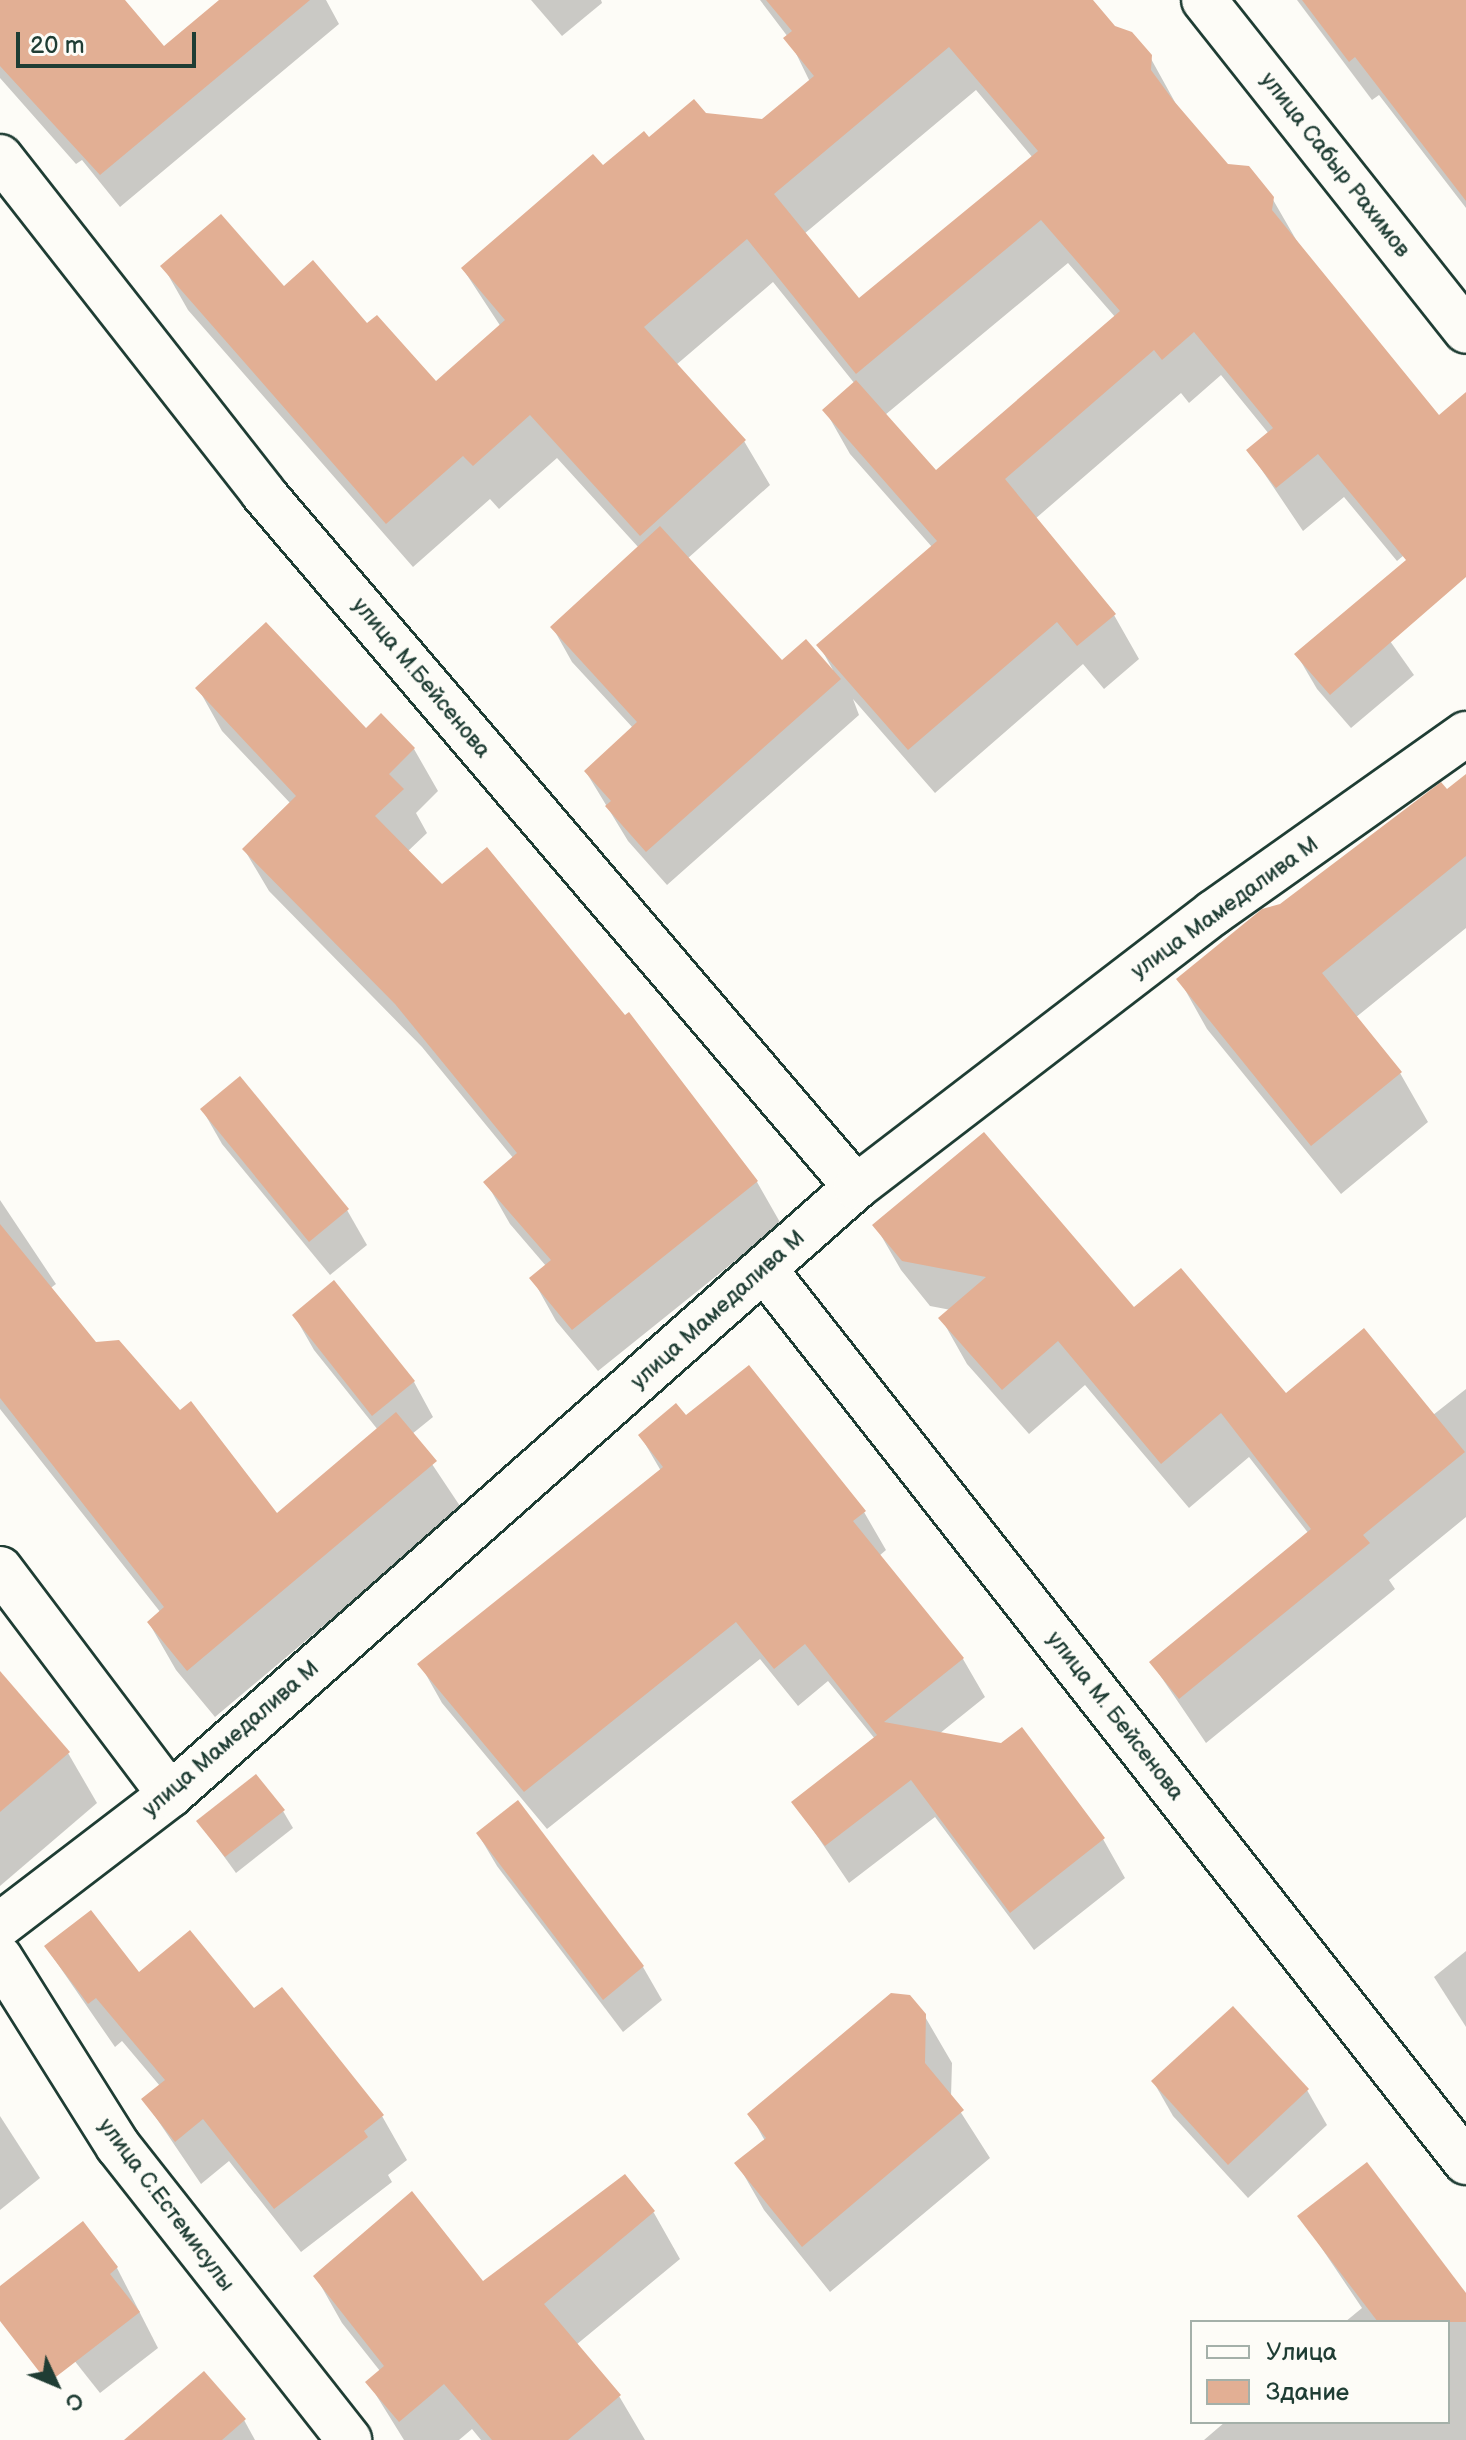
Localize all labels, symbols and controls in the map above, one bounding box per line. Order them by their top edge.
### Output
scale bar [20,16,200,66]
text: 20 m [30,31,85,60]
street label: улица Сабыр Рахимов [1255,67,1415,263]
street label: улица М.Бейсенова [346,593,496,763]
street label: улица Мамедалива М [1126,831,1324,985]
street label: улица Мамедалива М [626,1225,810,1395]
street label: улица М. Бейсенова [1041,1626,1189,1806]
street label: улица Мамедалива М [137,1655,325,1823]
street label: улица С.Естемисулы [92,2113,240,2297]
legend [1190,2320,1450,2424]
text: Улица [1266,2338,1337,2367]
north arrow [16,2344,96,2424]
text: Здание [1266,2378,1349,2407]
text: С [59,2386,89,2416]

